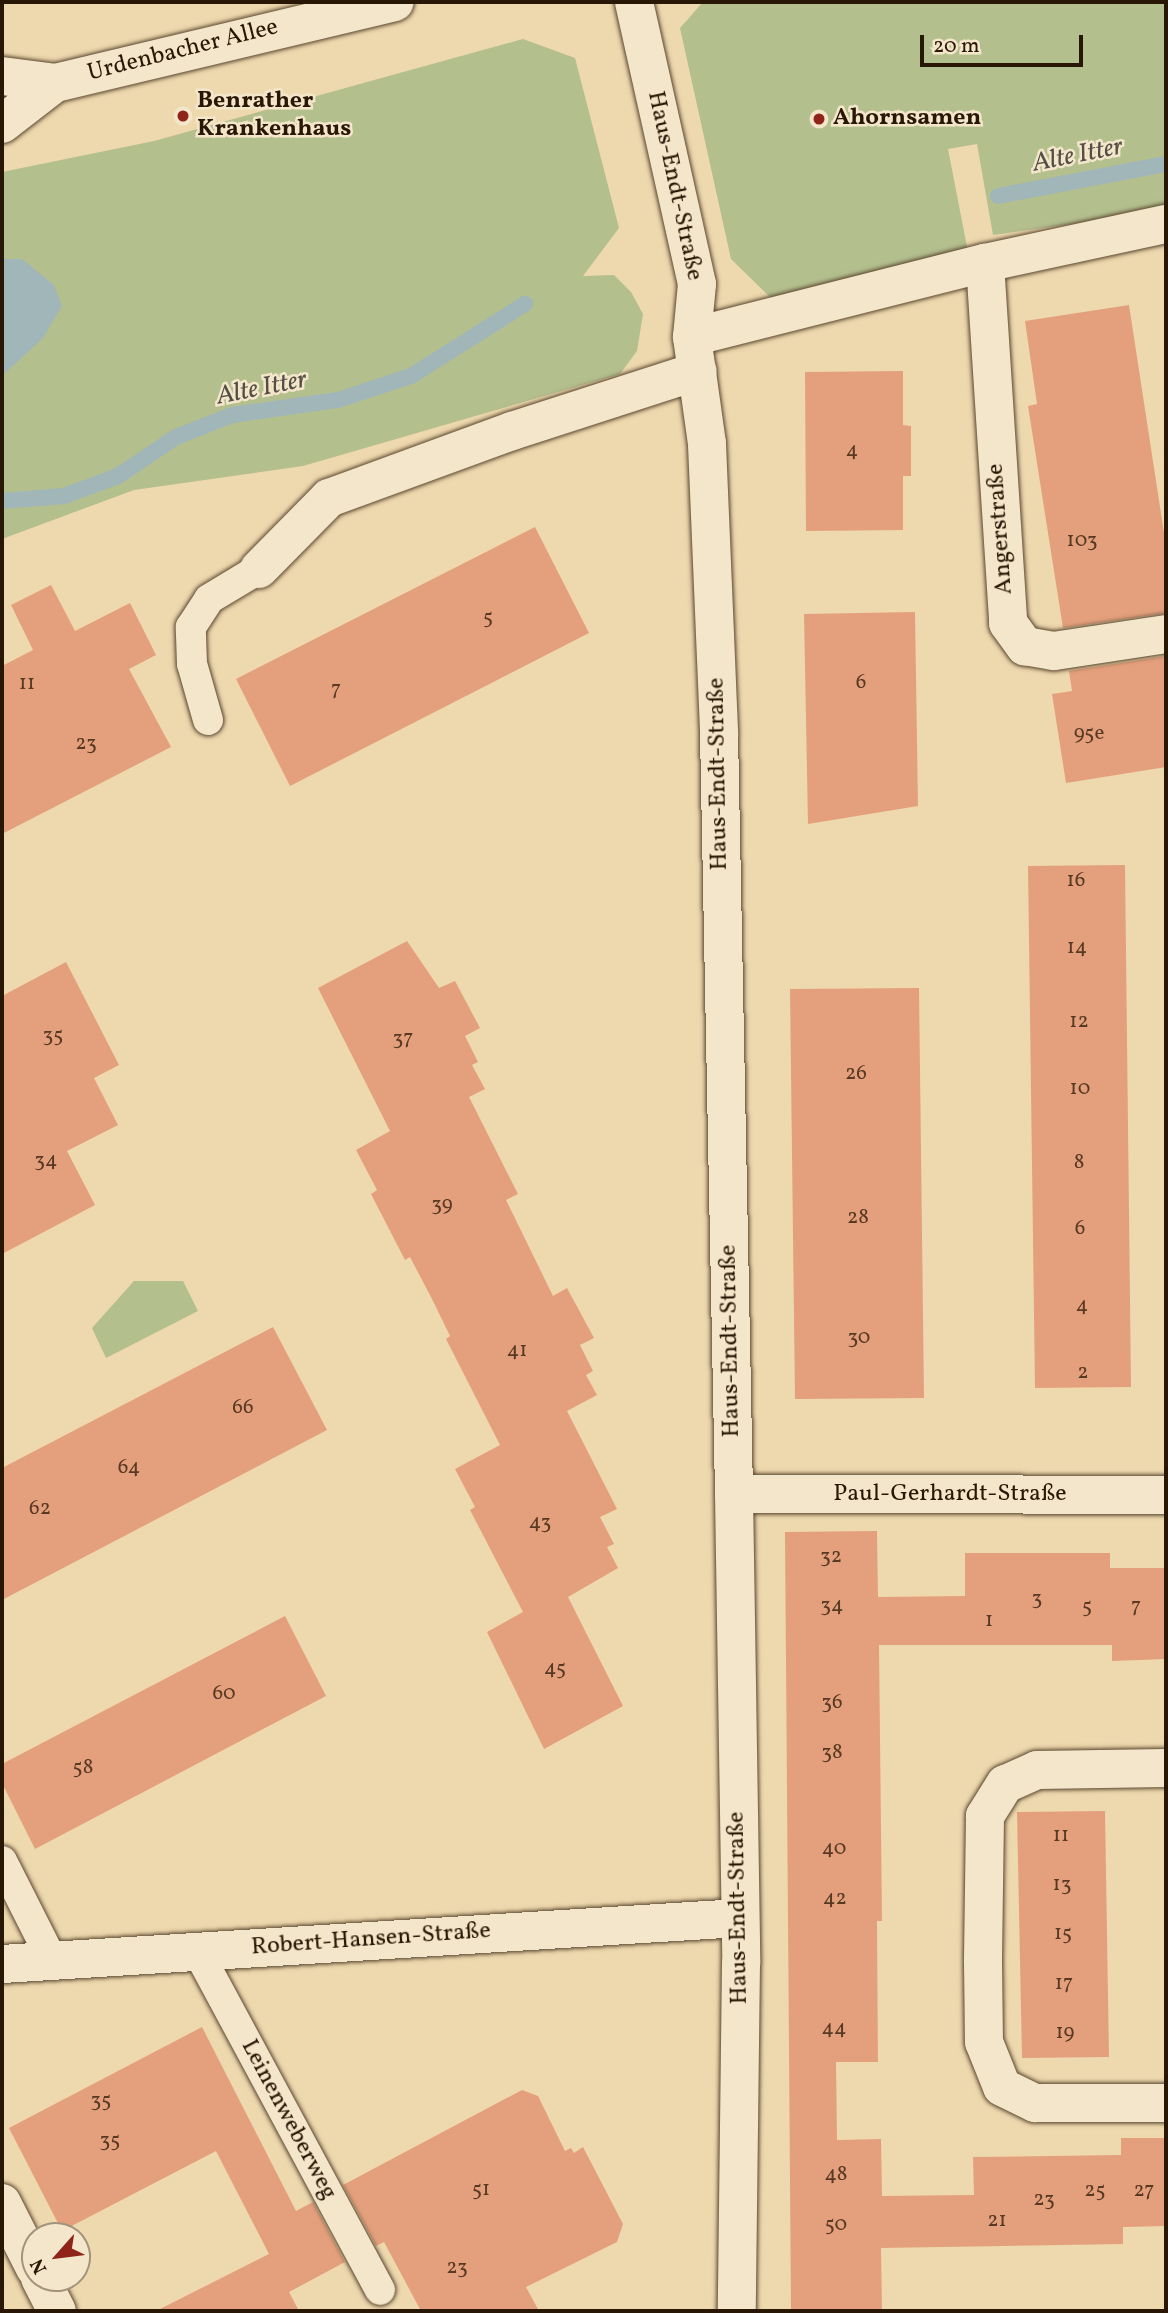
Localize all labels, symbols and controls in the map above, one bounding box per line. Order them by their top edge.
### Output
street label: Urdenbacher Allee [85,13,281,89]
scale bar [923,21,1086,65]
text: 20 m [933,32,979,61]
place label: Benrather Krankenhaus [197,88,351,144]
street label: Haus-Endt-Straße [640,89,708,283]
place label: Ahornsamen [833,105,981,133]
marker: Benrather Krankenhaus [175,108,191,124]
marker: Ahornsamen [811,111,827,127]
water label: Alte Itter [1030,132,1126,180]
water label: Alte Itter [214,365,310,413]
house number: 4 [846,438,858,464]
street label: Angerstraße [982,462,1020,596]
house number: 103 [1067,528,1097,554]
house number: 5 [483,605,493,631]
house number: 6 [856,670,866,696]
house number: 11 [19,671,35,697]
house number: 7 [331,677,341,703]
street label: Haus-Endt-Straße [703,677,735,871]
house number: 95e [1074,721,1104,747]
house number: 23 [75,731,97,757]
house number: 16 [1067,868,1085,894]
house number: 14 [1067,935,1087,961]
house number: 12 [1069,1009,1089,1035]
house number: 35 [43,1023,63,1049]
house number: 37 [393,1026,413,1052]
house number: 26 [845,1061,867,1087]
house number: 10 [1070,1076,1090,1102]
house number: 34 [34,1148,58,1174]
house number: 8 [1074,1150,1084,1176]
house number: 39 [431,1192,453,1218]
house number: 28 [847,1205,869,1231]
house number: 6 [1075,1216,1085,1242]
street label: Haus-Endt-Straße [715,1244,747,1438]
house number: 4 [1076,1293,1088,1319]
house number: 30 [848,1325,870,1351]
house number: 41 [507,1338,527,1364]
house number: 2 [1077,1360,1089,1386]
house number: 66 [232,1395,254,1421]
house number: 64 [118,1455,140,1481]
street label: Paul-Gerhardt-Straße [833,1481,1067,1509]
house number: 62 [29,1496,51,1522]
house number: 43 [529,1510,551,1536]
house number: 32 [820,1544,842,1570]
house number: 3 [1032,1586,1042,1612]
house number: 34 [820,1593,844,1619]
house number: 5 [1082,1594,1092,1620]
house number: 7 [1131,1594,1141,1620]
house number: 1 [985,1608,993,1634]
house number: 45 [544,1656,566,1682]
house number: 60 [212,1681,236,1707]
house number: 36 [821,1690,843,1716]
house number: 38 [821,1740,843,1766]
house number: 58 [73,1755,93,1781]
street label: Haus-Endt-Straße [723,1811,755,2005]
house number: 11 [1053,1823,1069,1849]
house number: 40 [822,1836,846,1862]
house number: 13 [1053,1872,1071,1898]
house number: 42 [823,1886,847,1912]
street label: Robert-Hansen-Straße [250,1917,492,1963]
house number: 15 [1054,1921,1072,1947]
house number: 17 [1055,1971,1073,1997]
house number: 44 [821,2016,847,2042]
house number: 19 [1055,2020,1075,2046]
street label: Leinenweberweg [234,2035,342,2205]
house number: 35 [91,2088,111,2114]
house number: 35 [100,2128,120,2154]
house number: 48 [825,2162,847,2188]
house number: 51 [472,2177,490,2203]
house number: 25 [1084,2178,1106,2204]
house number: 27 [1134,2178,1154,2204]
house number: 23 [1033,2187,1055,2213]
house number: 21 [987,2208,1007,2234]
house number: 50 [825,2212,847,2238]
north arrow [21,2222,91,2292]
text: N [25,2254,54,2278]
house number: 23 [446,2255,468,2281]

